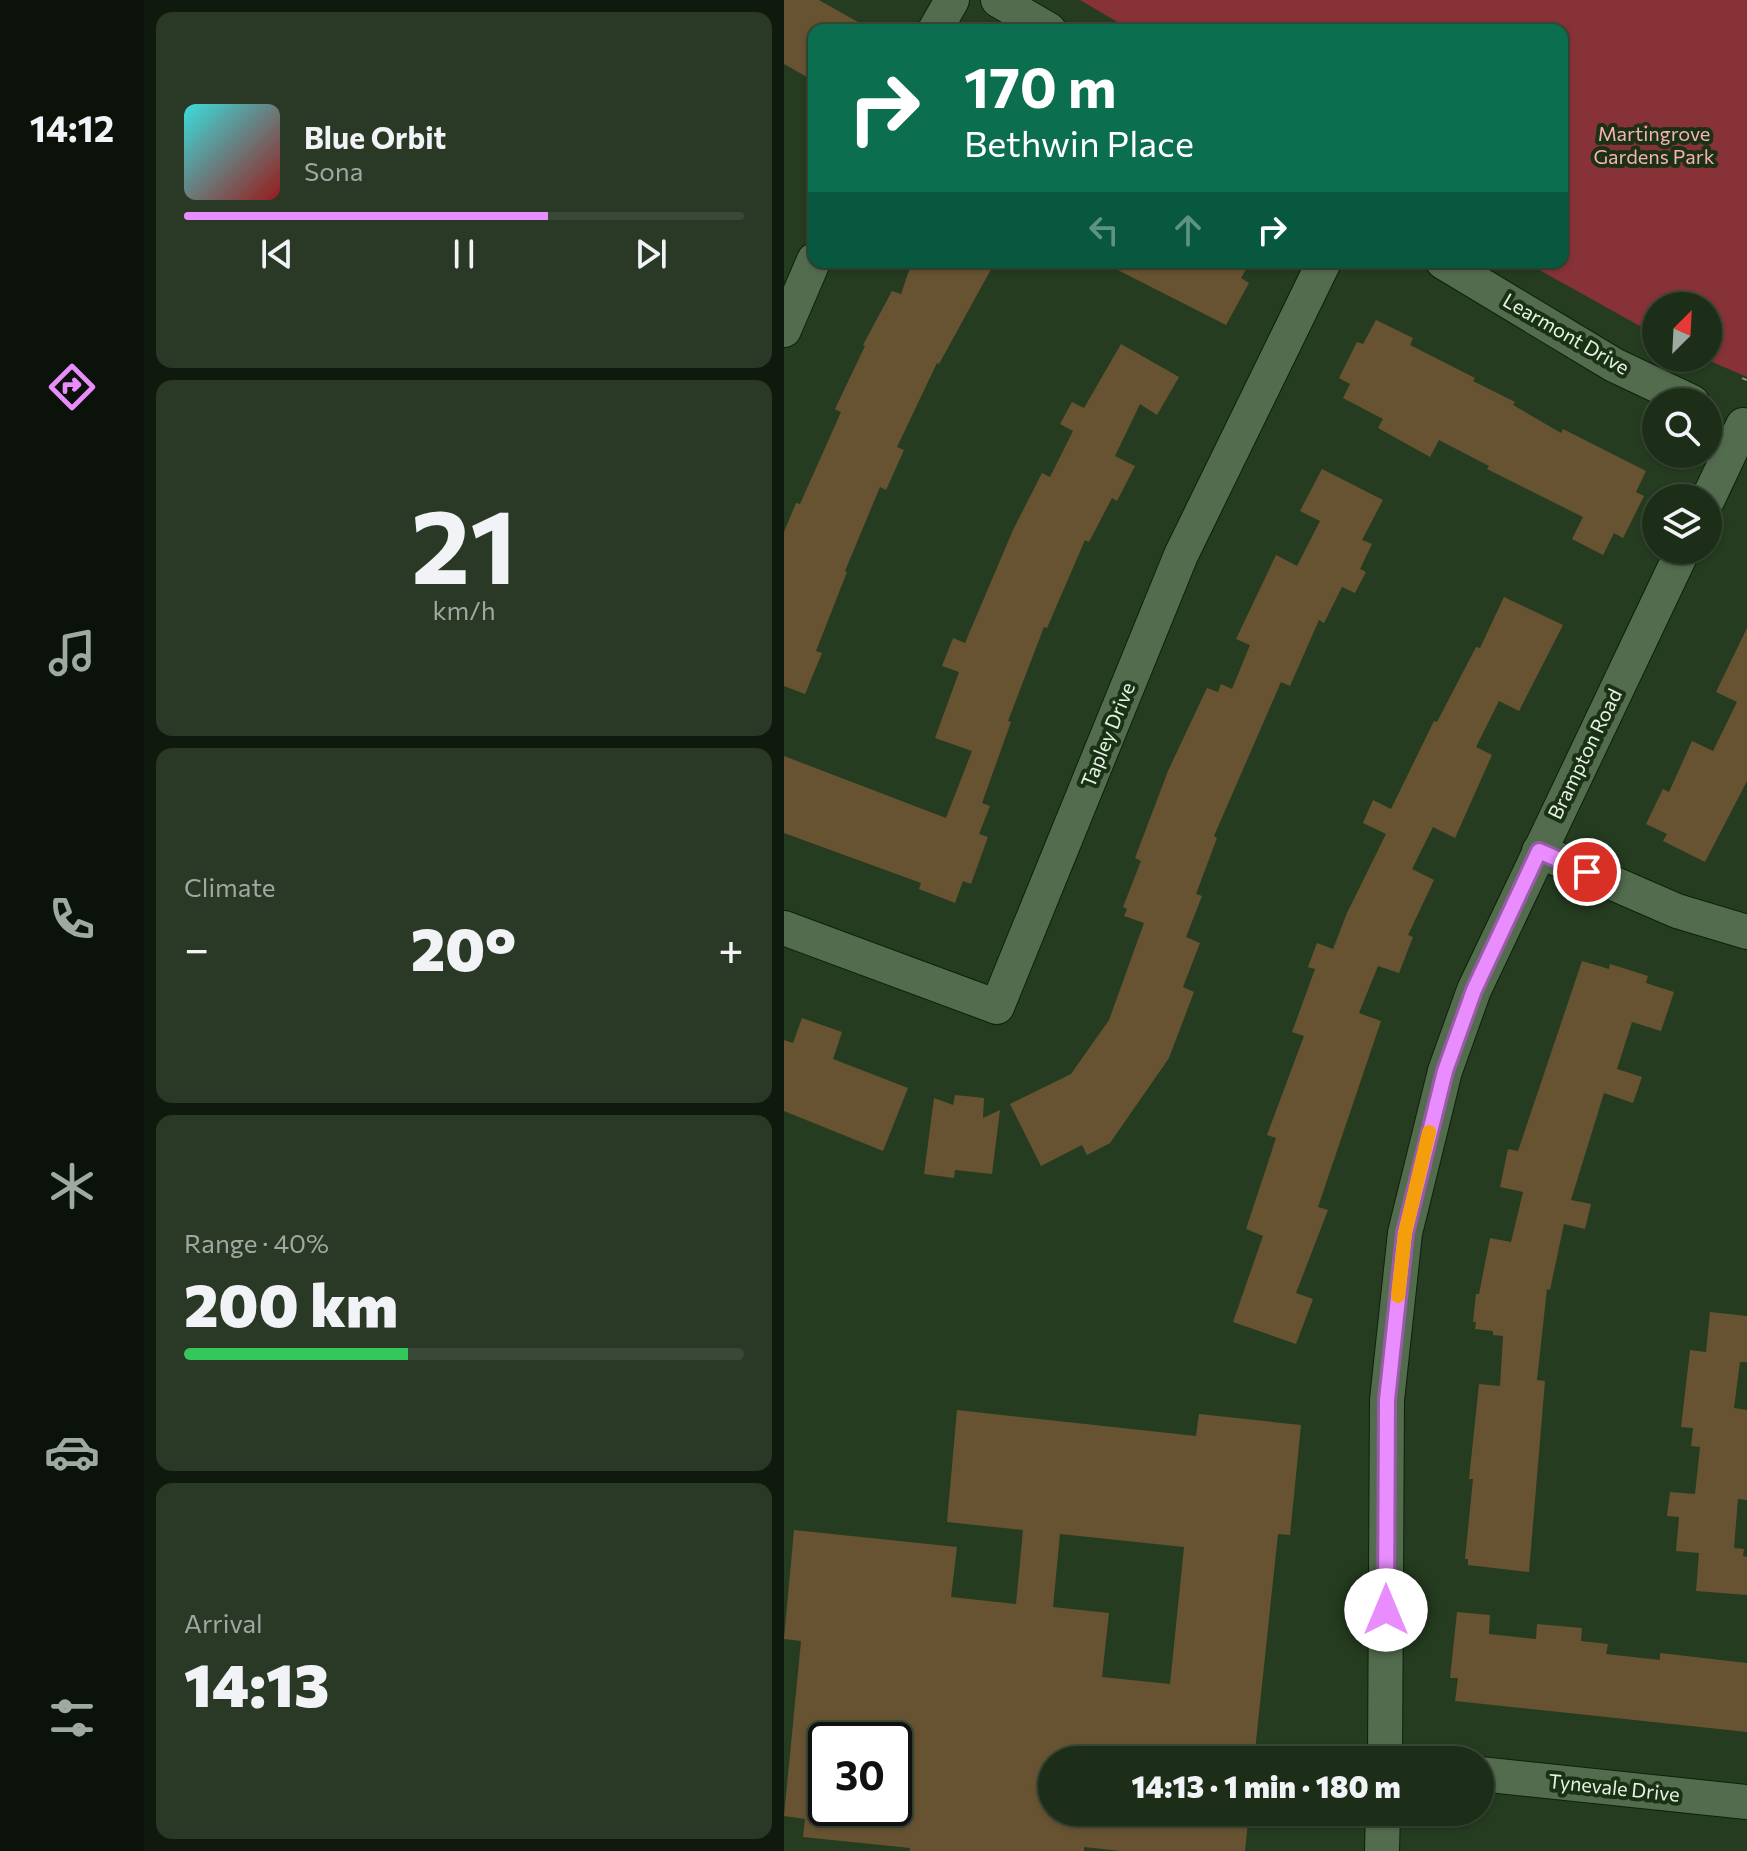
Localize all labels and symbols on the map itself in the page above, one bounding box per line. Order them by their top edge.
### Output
park label: Martingrove Gardens Park [1593,121,1715,168]
street label: Learmont Drive [1499,287,1634,379]
north arrow [1642,292,1722,372]
street label: Tapley Drive [1075,679,1139,791]
street label: Brampton Road [1542,684,1626,823]
pin [1553,838,1621,906]
position arrow [1344,1568,1428,1652]
speed limit sign: 30 [808,1722,912,1826]
street label: Tynevale Drive [1547,1768,1681,1806]

